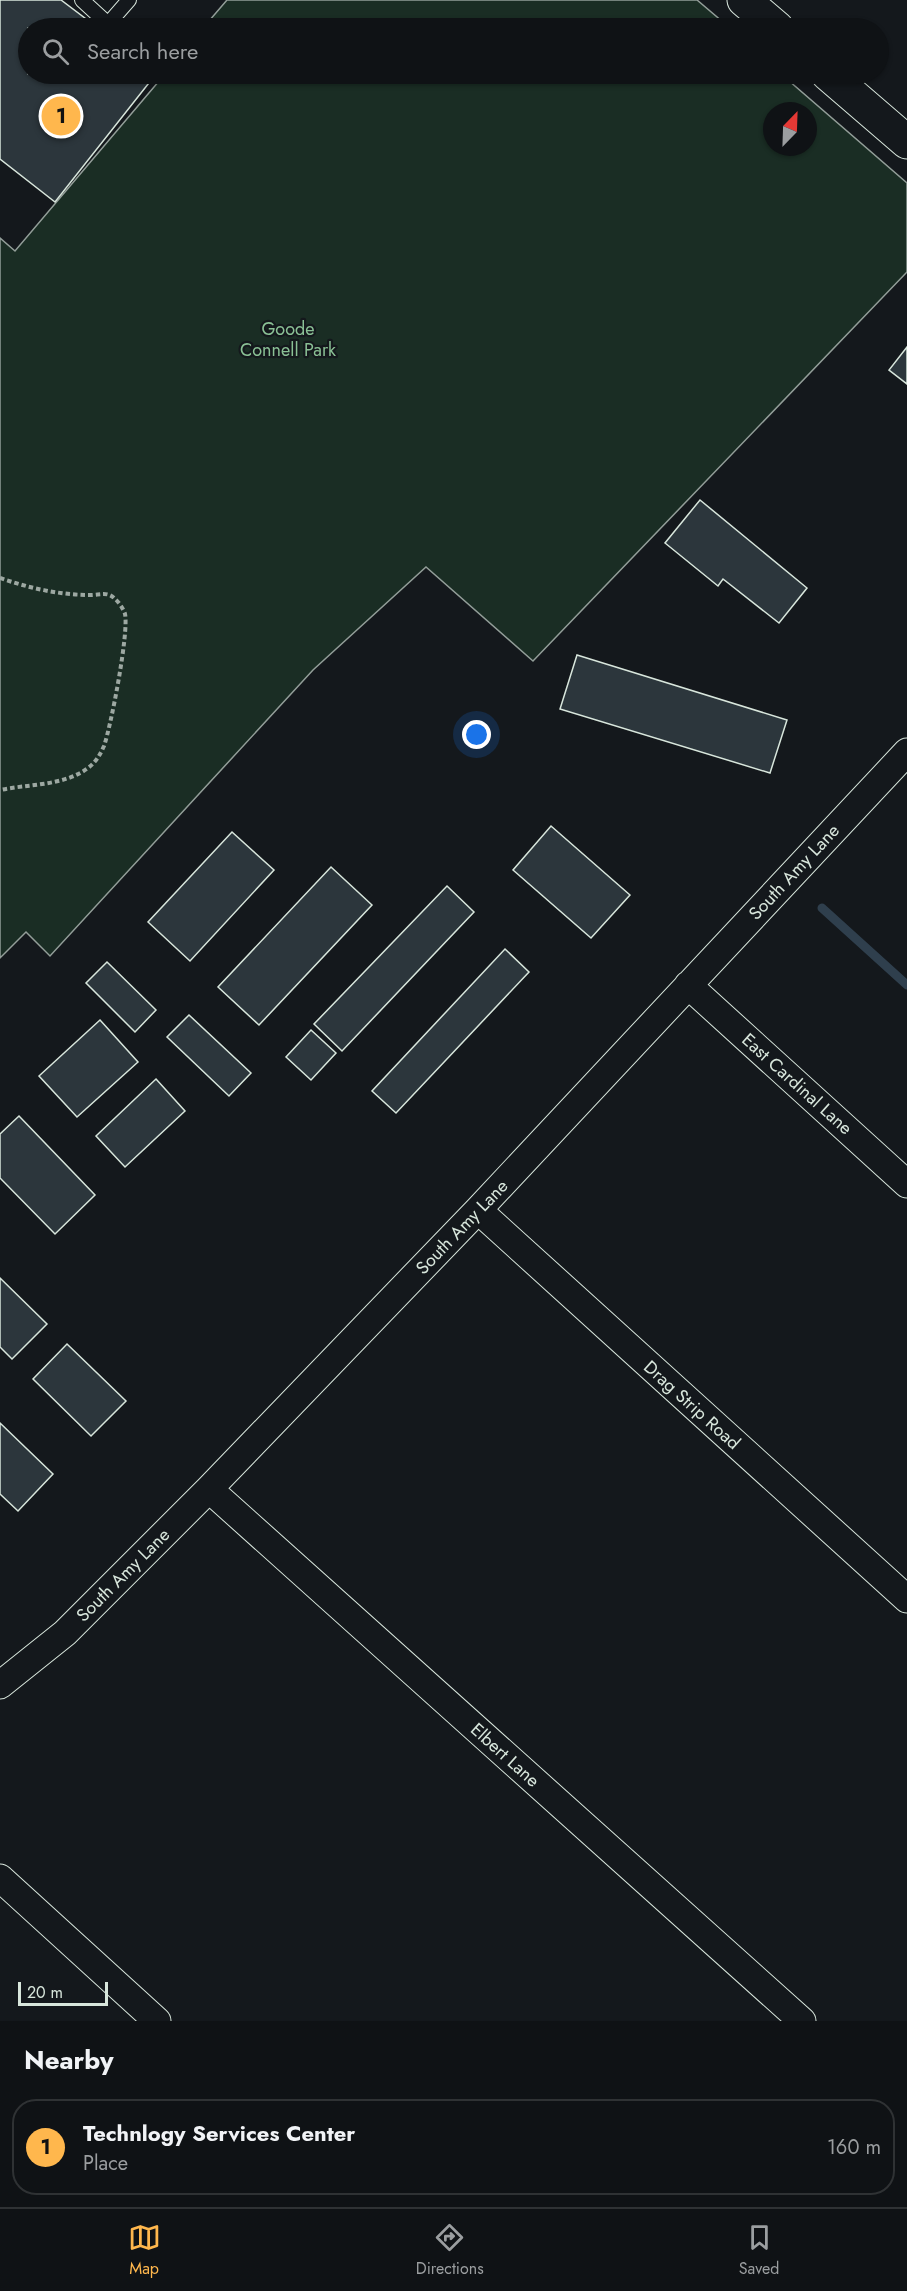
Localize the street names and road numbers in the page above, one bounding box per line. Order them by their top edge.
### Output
street label: South Amy Lane [743,818,845,926]
street label: East Cardinal Lane [736,1027,858,1141]
street label: South Amy Lane [410,1174,514,1280]
street label: Drag Strip Road [638,1354,746,1456]
street label: South Amy Lane [70,1522,176,1628]
street label: Elbert Lane [465,1717,545,1793]

